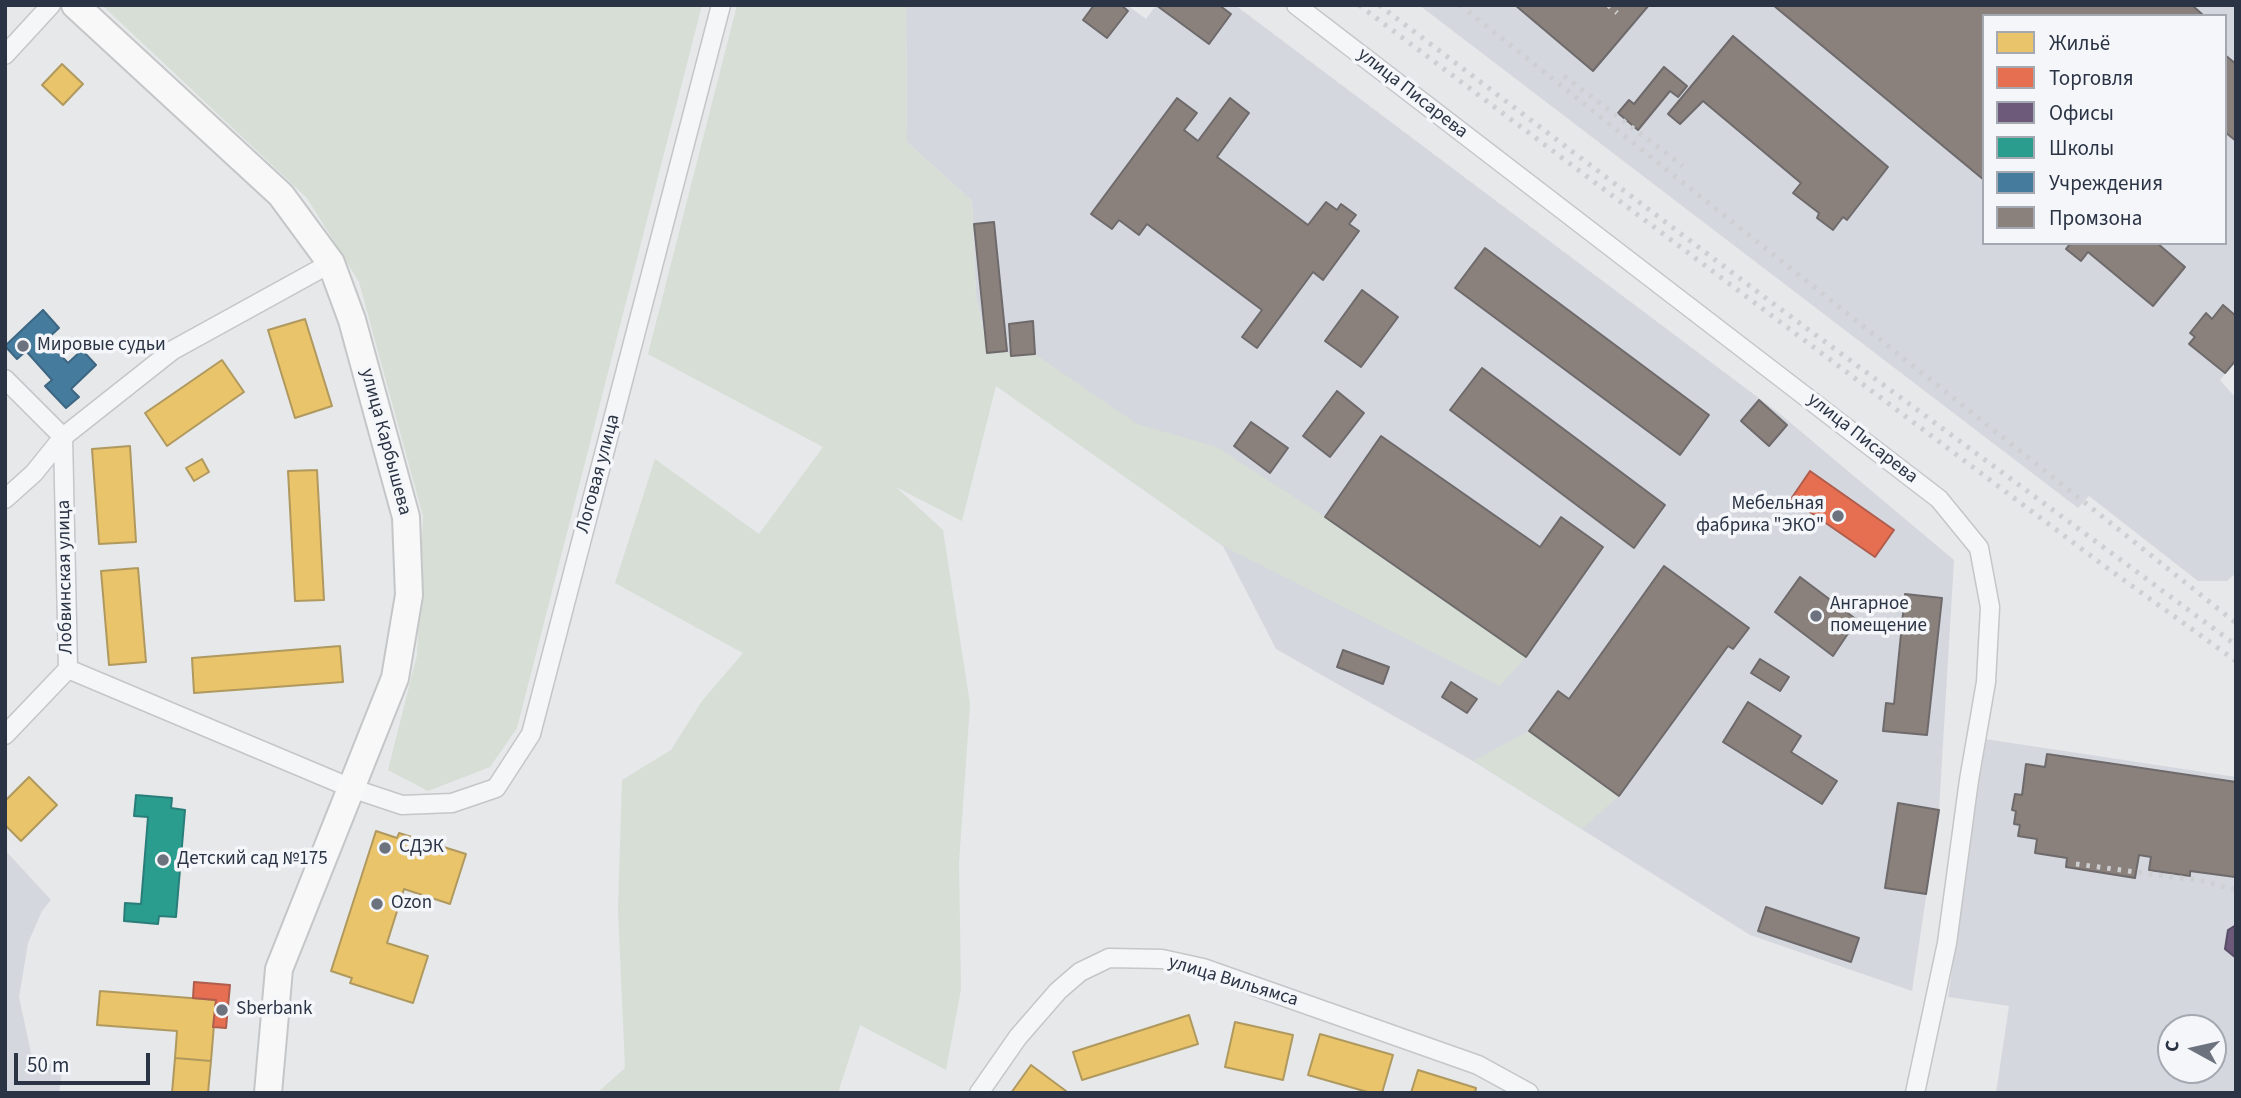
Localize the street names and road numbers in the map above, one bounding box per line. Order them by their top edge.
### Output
street label: улица Писарева [1352,44,1472,144]
street label: улица Карбышева [354,366,416,518]
street label: улица Писарева [1802,389,1922,489]
street label: Логовая улица [572,412,626,536]
street label: Лобвинская улица [53,500,79,654]
street label: улица Вильямса [1165,951,1301,1013]

